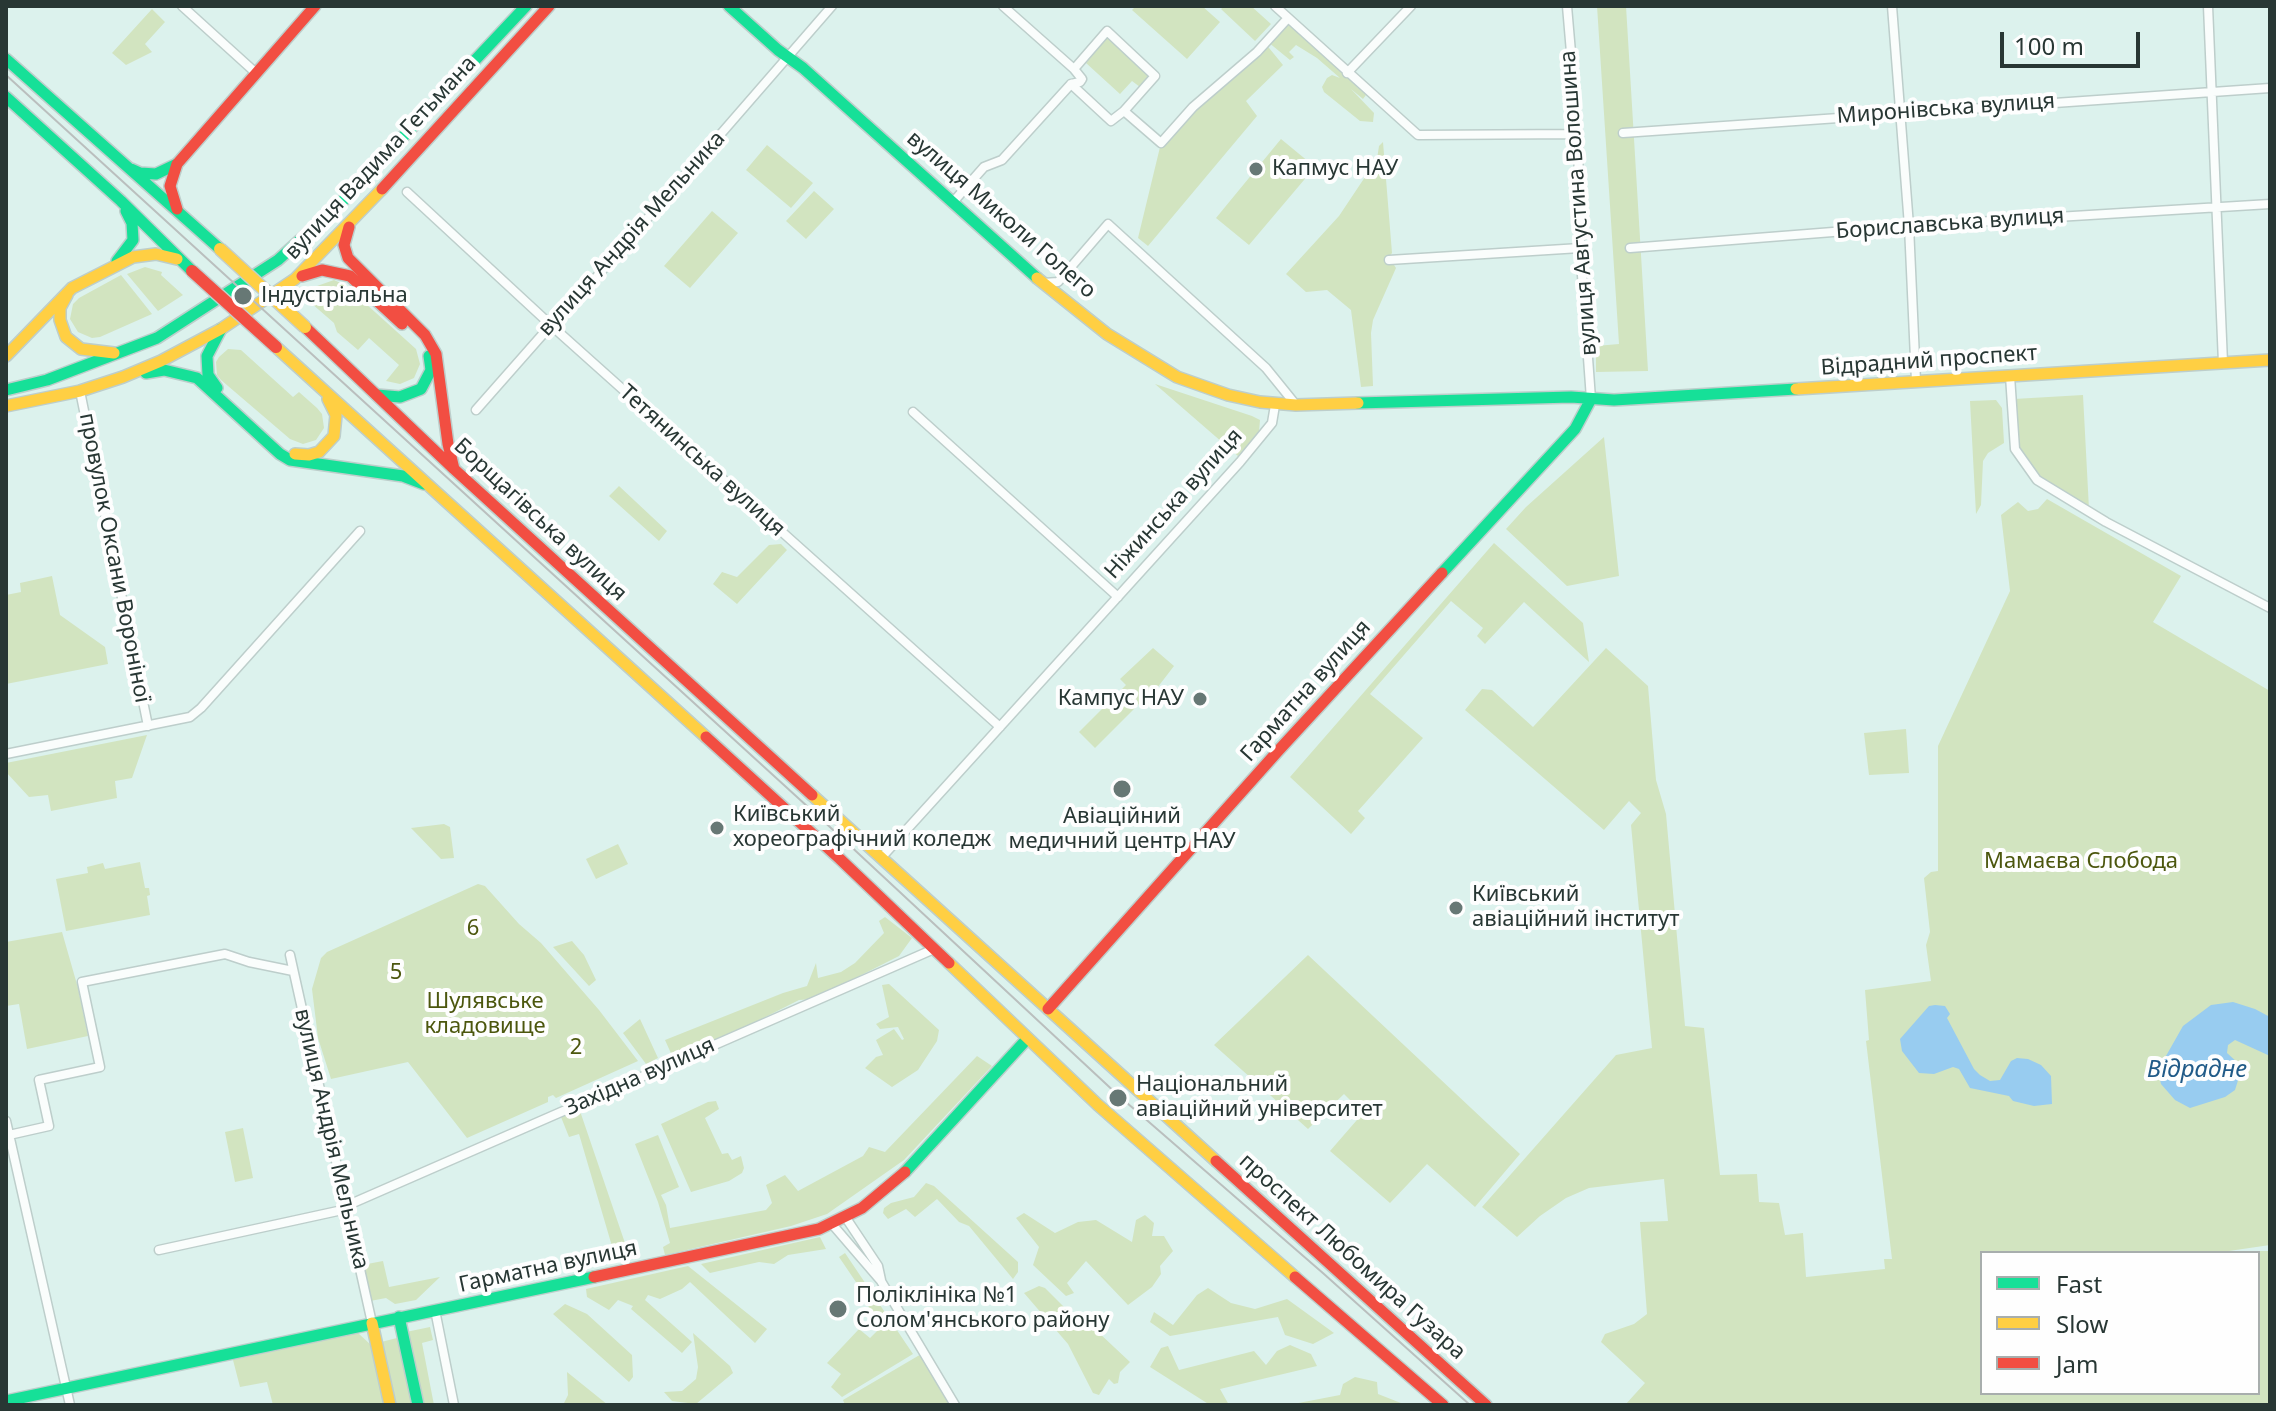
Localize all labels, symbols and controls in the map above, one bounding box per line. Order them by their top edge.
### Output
scale bar [2004,16,2144,66]
text: 100 m [2014,29,2084,62]
street label: вулиця Августина Волошина [1555,49,1603,357]
street label: вулиця Вадима Гетьмана [280,51,482,265]
street label: Миронівська вулиця [1836,88,2056,130]
street label: вулиця Андрія Мельника [533,126,731,342]
street label: вулиця Миколи Голего [901,126,1101,304]
place label: Капмус НАУ [1272,156,1398,182]
marker: Капмус НАУ [1247,160,1265,178]
street label: Бориславська вулиця [1835,203,2065,245]
place label: Індустріальна [261,283,408,309]
marker: Індустріальна [232,285,254,307]
street label: Відрадний проспект [1820,340,2038,382]
street label: Тетянинська вулиця [614,380,790,542]
street label: провулок Оксани Вороніної [73,411,155,705]
street label: Ніжинська вулиця [1100,423,1248,585]
street label: Борщагівська вулиця [448,433,632,607]
street label: Гарматна вулиця [1235,615,1377,767]
place label: Кампус НАУ [1058,686,1184,712]
marker: Кампус НАУ [1191,690,1209,708]
marker: Авіаційний медичний центр НАУ [1111,778,1133,800]
place label: Київський хореографічний коледж [733,802,991,854]
place label: Авіаційний медичний центр НАУ [1008,804,1236,856]
marker: Київський хореографічний коледж [708,819,726,837]
park label: Мамаєва Слобода [1984,849,2178,875]
place label: Київський авіаційний інститут [1472,882,1679,934]
marker: Київський авіаційний інститут [1447,899,1465,917]
park label: 6 [467,916,479,942]
park label: 5 [390,960,402,986]
park label: Шулявське кладовище [424,989,546,1040]
street label: вулиця Андрія Мельника [288,1006,374,1272]
street label: Західна вулиця [561,1032,719,1122]
park label: 2 [570,1035,582,1061]
water label: Відрадне [2147,1056,2247,1084]
place label: Національний авіаційний університет [1136,1072,1383,1124]
marker: Національний авіаційний університет [1107,1087,1129,1109]
street label: проспект Любомира Гузара [1233,1148,1471,1366]
street label: Гарматна вулиця [456,1235,640,1299]
legend [1980,1251,2260,1395]
text: Fast [2056,1267,2102,1300]
place label: Поліклініка №1 Солом'янського району [856,1283,1110,1334]
marker: Поліклініка №1 Солом'янського району [827,1298,849,1320]
text: Slow [2056,1307,2108,1340]
text: Jam [2056,1347,2098,1380]

